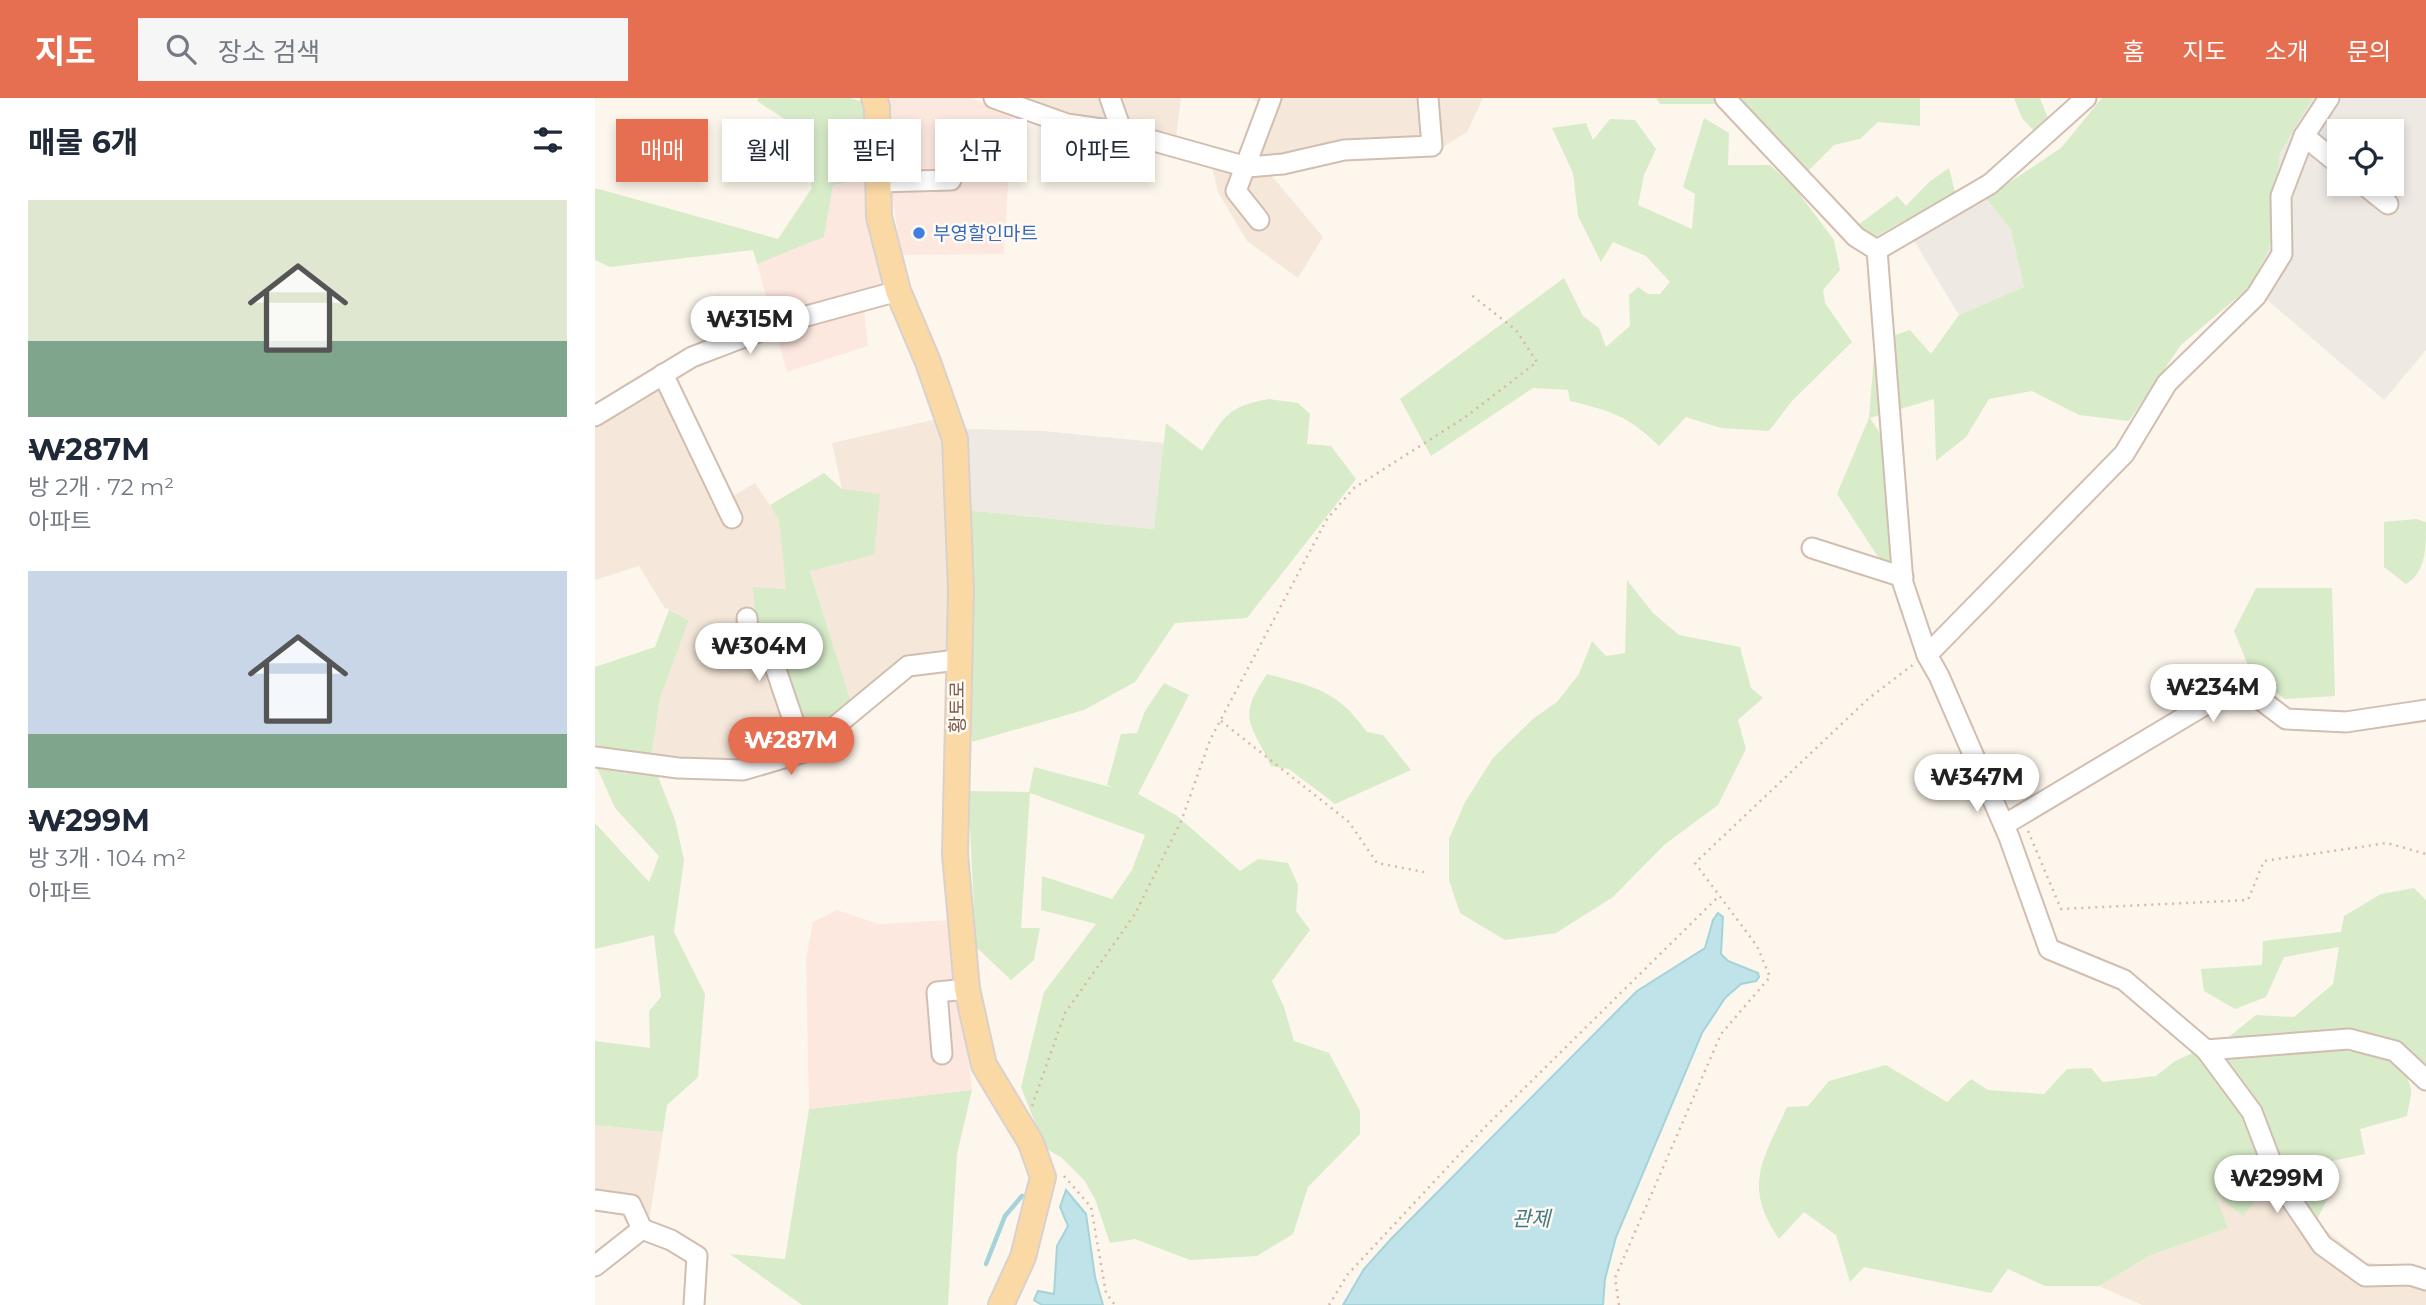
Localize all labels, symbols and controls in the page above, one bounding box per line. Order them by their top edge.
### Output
search box [138,18,628,81]
icon: search [162,30,200,68]
text: 지도 [35,31,96,71]
text: 장소 검색 [218,36,320,68]
text: 홈 [2122,37,2144,66]
text: 지도 [2182,37,2227,66]
text: 소개 [2265,37,2309,66]
text: 문의 [2347,37,2391,66]
chip: 매매 [616,119,708,182]
chip: 월세 [722,119,814,182]
chip: 필터 [828,119,921,182]
chip: 신규 [935,119,1027,182]
chip: 아파트 [1041,119,1155,182]
map controls [2327,119,2404,196]
button: locate [2327,119,2404,196]
icon: filters [529,121,567,159]
text: 매물 6개 [28,124,138,161]
place label: 부영할인마트 [933,222,1038,245]
marker: 부영할인마트 [911,225,927,241]
icon: home [235,245,361,371]
pin: ₩315M [701,296,799,356]
text: ₩315M [707,305,793,333]
text: ₩287M [28,431,150,468]
text: 방 2개 · 72 m² [28,473,174,501]
text: 아파트 [28,507,91,535]
icon: home [235,616,361,742]
pin: ₩304M [710,624,808,683]
text: ₩304M [711,632,807,660]
pin: ₩234M [2164,664,2262,724]
text: ₩234M [2166,673,2260,701]
street label: 황토로 [946,681,969,733]
pin: ₩287M [742,718,840,777]
text: ₩287M [744,726,838,754]
pin: ₩347M [1928,754,2026,814]
text: ₩347M [1930,763,2024,791]
text: ₩299M [28,802,150,839]
text: 방 3개 · 104 m² [28,844,186,872]
text: 아파트 [28,878,91,906]
pin: ₩299M [2228,1156,2326,1215]
text: ₩299M [2230,1164,2324,1192]
water label: 관제 [1512,1206,1553,1231]

